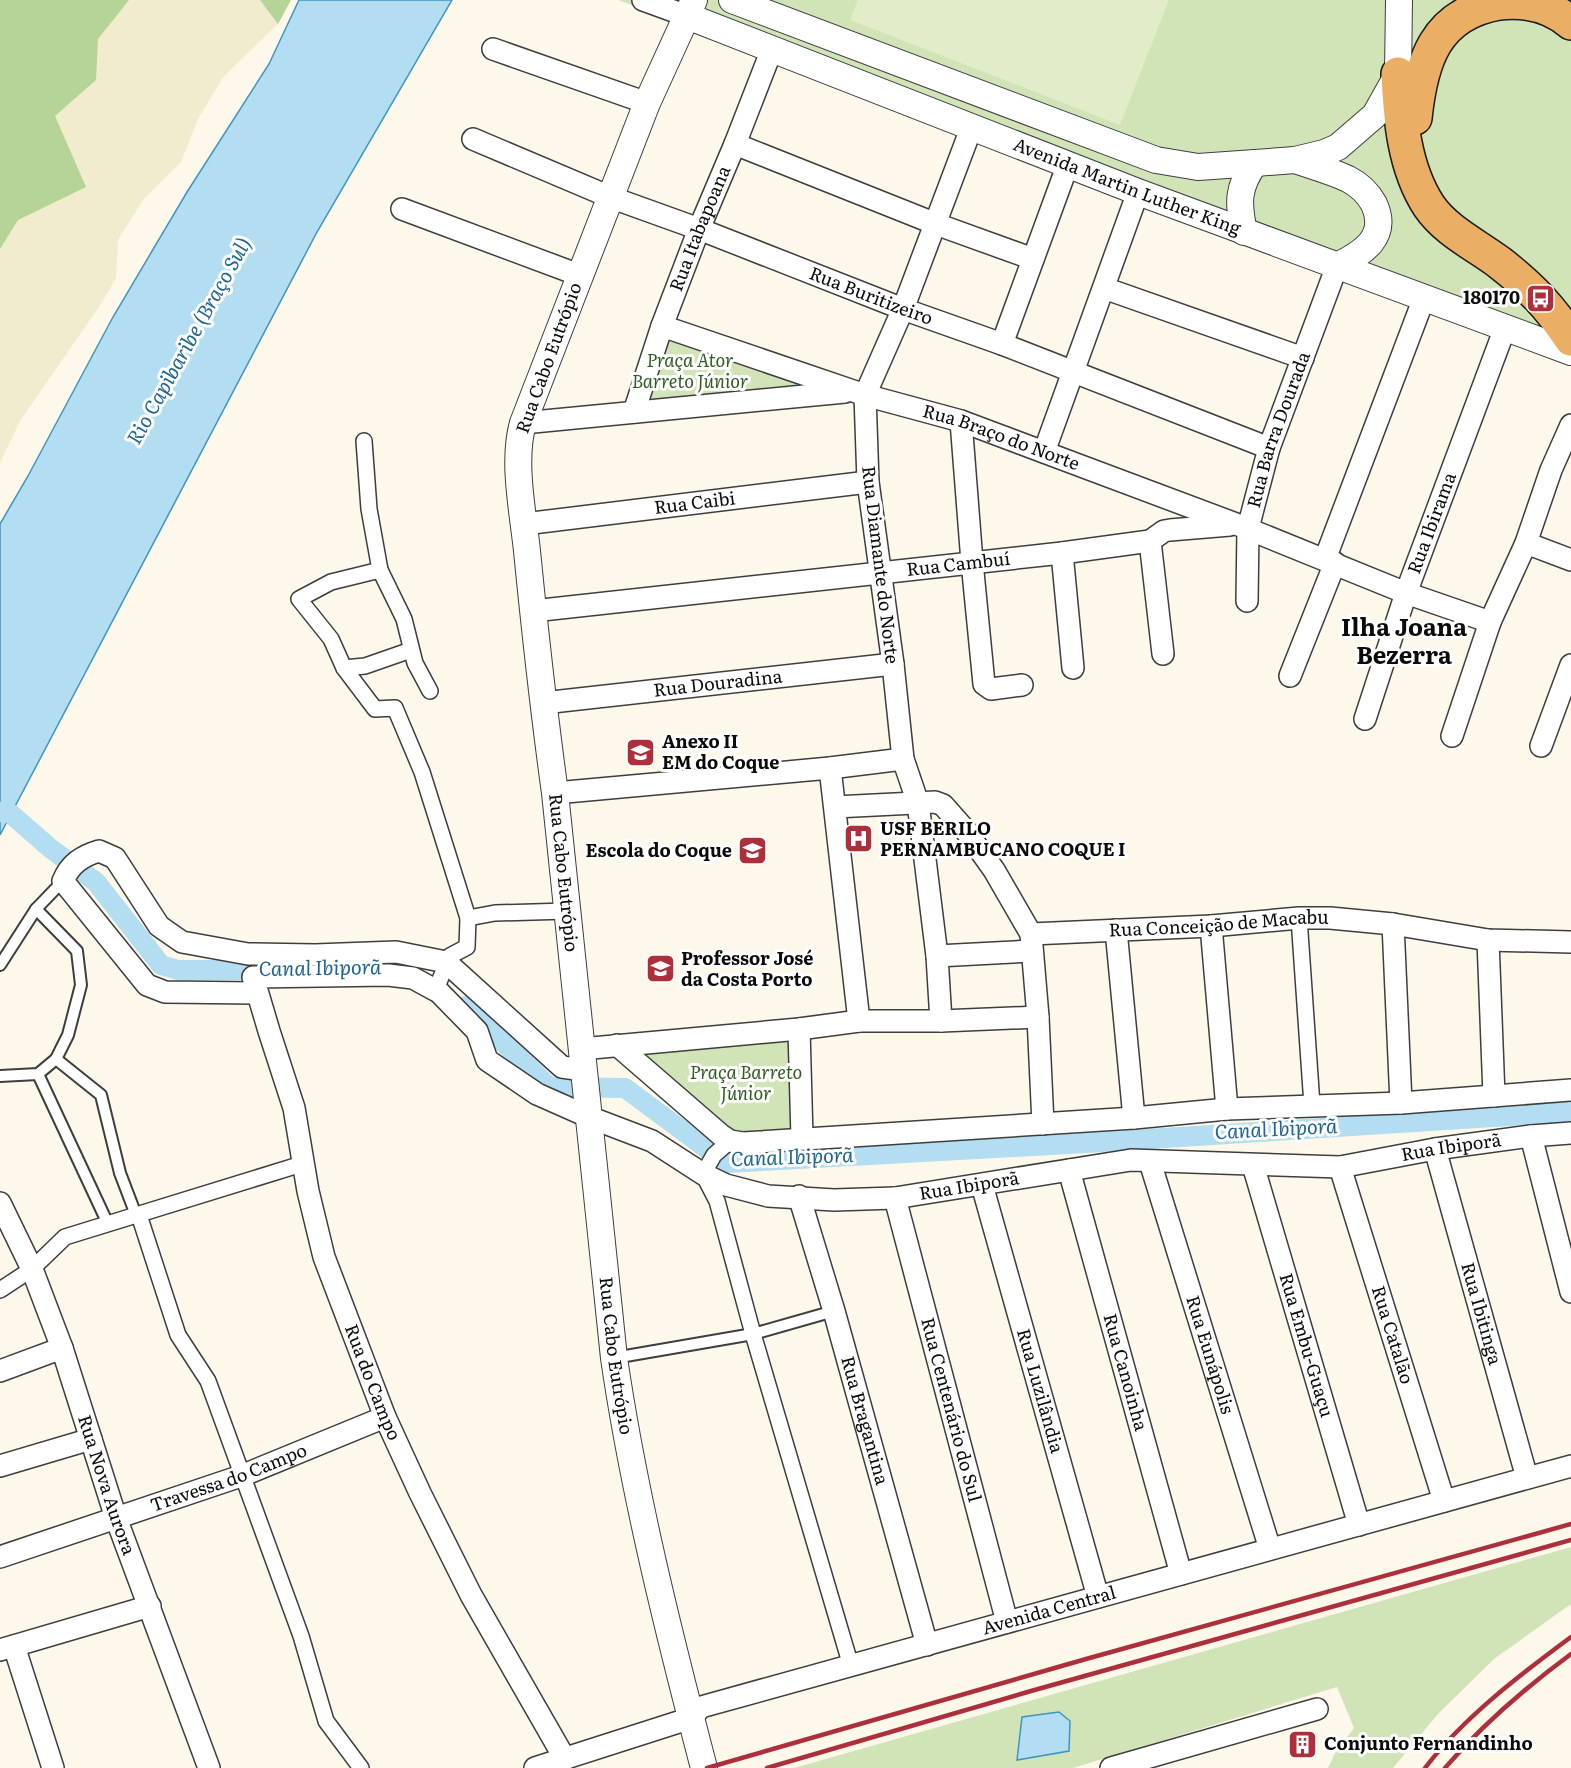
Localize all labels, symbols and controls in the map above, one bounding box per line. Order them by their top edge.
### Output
street label: Avenida Martin Luther King [1010,130,1246,241]
street label: Rua Itabapoana [661,161,736,295]
water label: Rio Capibaribe (Braço Sul) [118,231,257,449]
street label: Rua Buritizeiro [806,259,937,331]
street label: Rua Cabo Eutrópio [508,278,587,437]
bus stop icon: 180170 [1525,282,1557,314]
place label: 180170 [1463,283,1520,310]
park label: Praça Ator Barreto Júnior [632,346,748,394]
street label: Rua Barra Dourada [1239,347,1316,510]
street label: Rua Braço do Norte [920,396,1084,476]
street label: Rua Diamante do Norte [856,464,907,665]
street label: Rua Ibirama [1399,468,1462,577]
street label: Rua Caibi [652,483,737,520]
street label: Rua Cambuí [905,544,1012,582]
district label: Ilha Joana Bezerra [1341,608,1467,671]
street label: Rua Douradina [652,661,784,703]
place label: Anexo II EM do Coque [662,727,780,775]
school or university icon: Anexo II EM do Coque [625,736,657,768]
street label: Rua Cabo Eutrópio [543,792,587,953]
place label: USF BERILO PERNAMBUCANO COQUE I [880,814,1126,862]
hospital icon: USF BERILO PERNAMBUCANO COQUE I [843,823,875,855]
school or university icon: Escola do Coque [737,835,769,867]
place label: Escola do Coque [586,836,732,863]
street label: Rua Conceição de Macabu [1108,903,1329,943]
place label: Professor José da Costa Porto [681,944,814,992]
water label: Canal Ibiporã [258,950,382,982]
school or university icon: Professor José da Costa Porto [644,953,676,985]
park label: Praça Barreto Júnior [690,1058,802,1106]
water label: Canal Ibiporã [1214,1109,1339,1145]
street label: Rua Ibiporã [1399,1125,1503,1167]
water label: Canal Ibiporã [730,1138,854,1172]
street label: Rua Ibiporã [917,1163,1021,1206]
street label: Rua Ibitinga [1455,1259,1510,1368]
street label: Rua Embu-Guaçu [1274,1270,1342,1420]
street label: Rua Cabo Eutrópio [594,1275,641,1437]
street label: Rua Catalão [1366,1282,1422,1387]
street label: Rua Eunápolis [1180,1292,1242,1417]
street label: Rua Canoinha [1097,1310,1156,1434]
street label: Rua Centenário do Sul [915,1314,990,1505]
street label: Rua do Campo [339,1320,409,1444]
street label: Rua Luzilândia [1011,1325,1072,1456]
street label: Rua Bragantina [835,1353,897,1488]
street label: Rua Nova Aurora [72,1411,144,1559]
street label: Travessa do Campo [146,1435,311,1518]
street label: Avenida Central [979,1578,1119,1640]
building icon: Conjunto Fernandinho [1287,1728,1319,1760]
place label: Conjunto Fernandinho [1324,1729,1533,1756]

